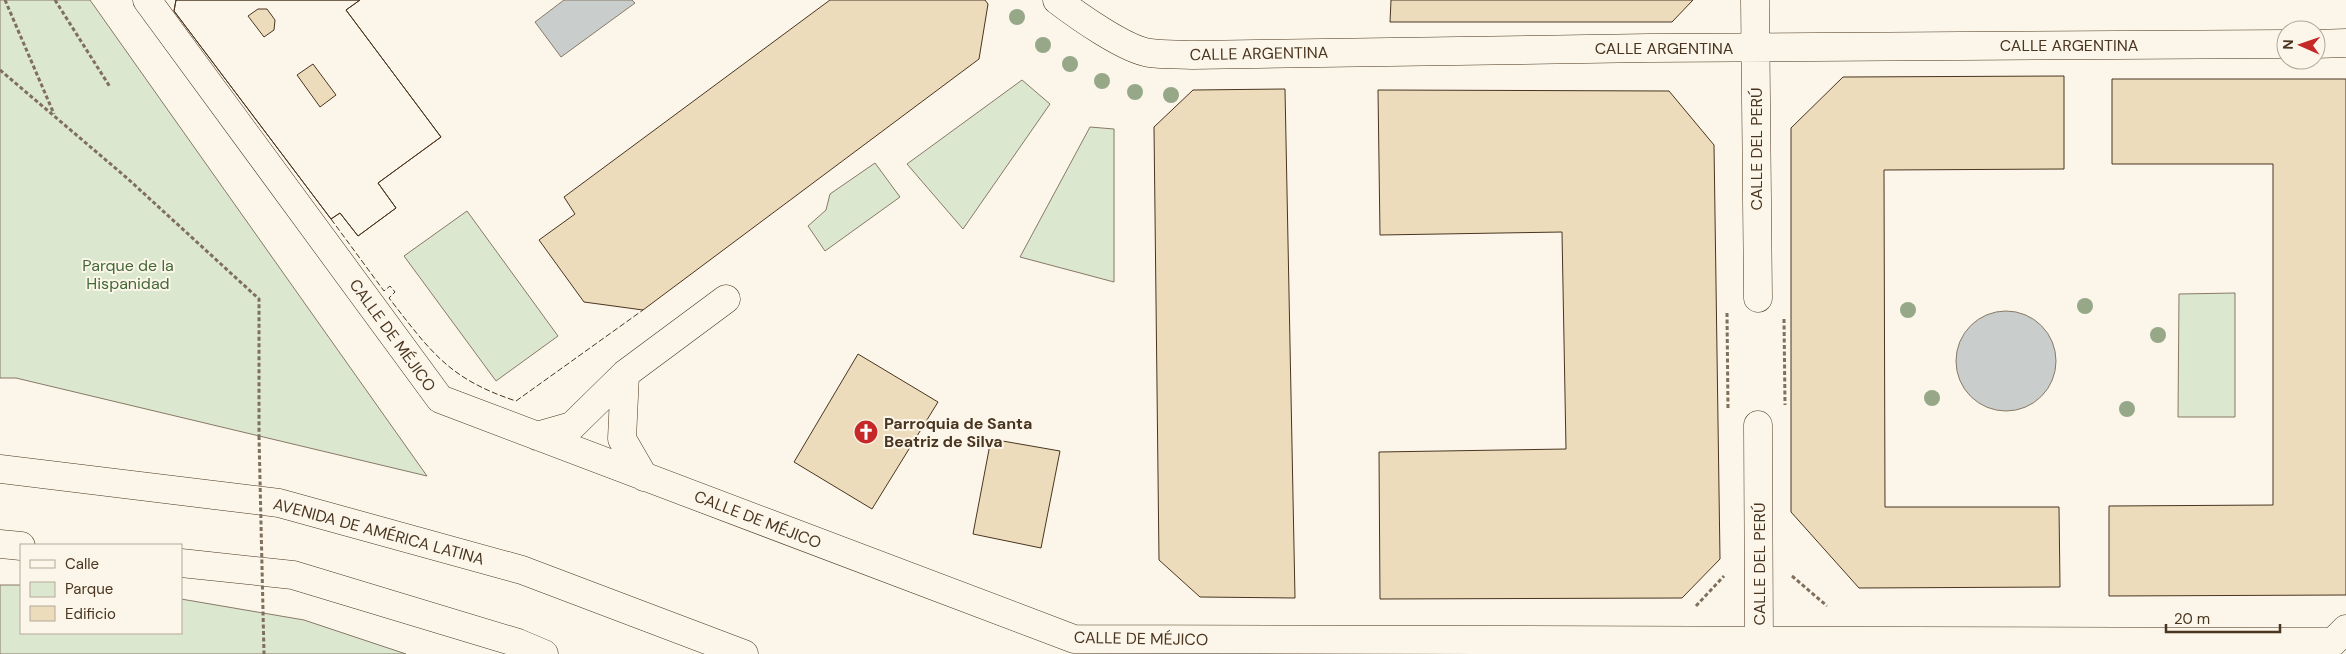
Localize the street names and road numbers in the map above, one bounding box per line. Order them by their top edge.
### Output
street label: CALLE ARGENTINA [2000,35,2139,56]
street label: CALLE ARGENTINA [1595,38,1734,59]
street label: CALLE ARGENTINA [1189,42,1329,65]
street label: CALLE DEL PERÚ [1746,87,1767,211]
street label: CALLE DE MÉJICO [345,275,441,396]
street label: CALLE DE MÉJICO [691,486,824,553]
street label: AVENIDA DE AMÉRICA LATINA [271,493,487,570]
street label: CALLE DEL PERÚ [1749,502,1770,626]
street label: CALLE DE MÉJICO [1074,627,1208,650]

